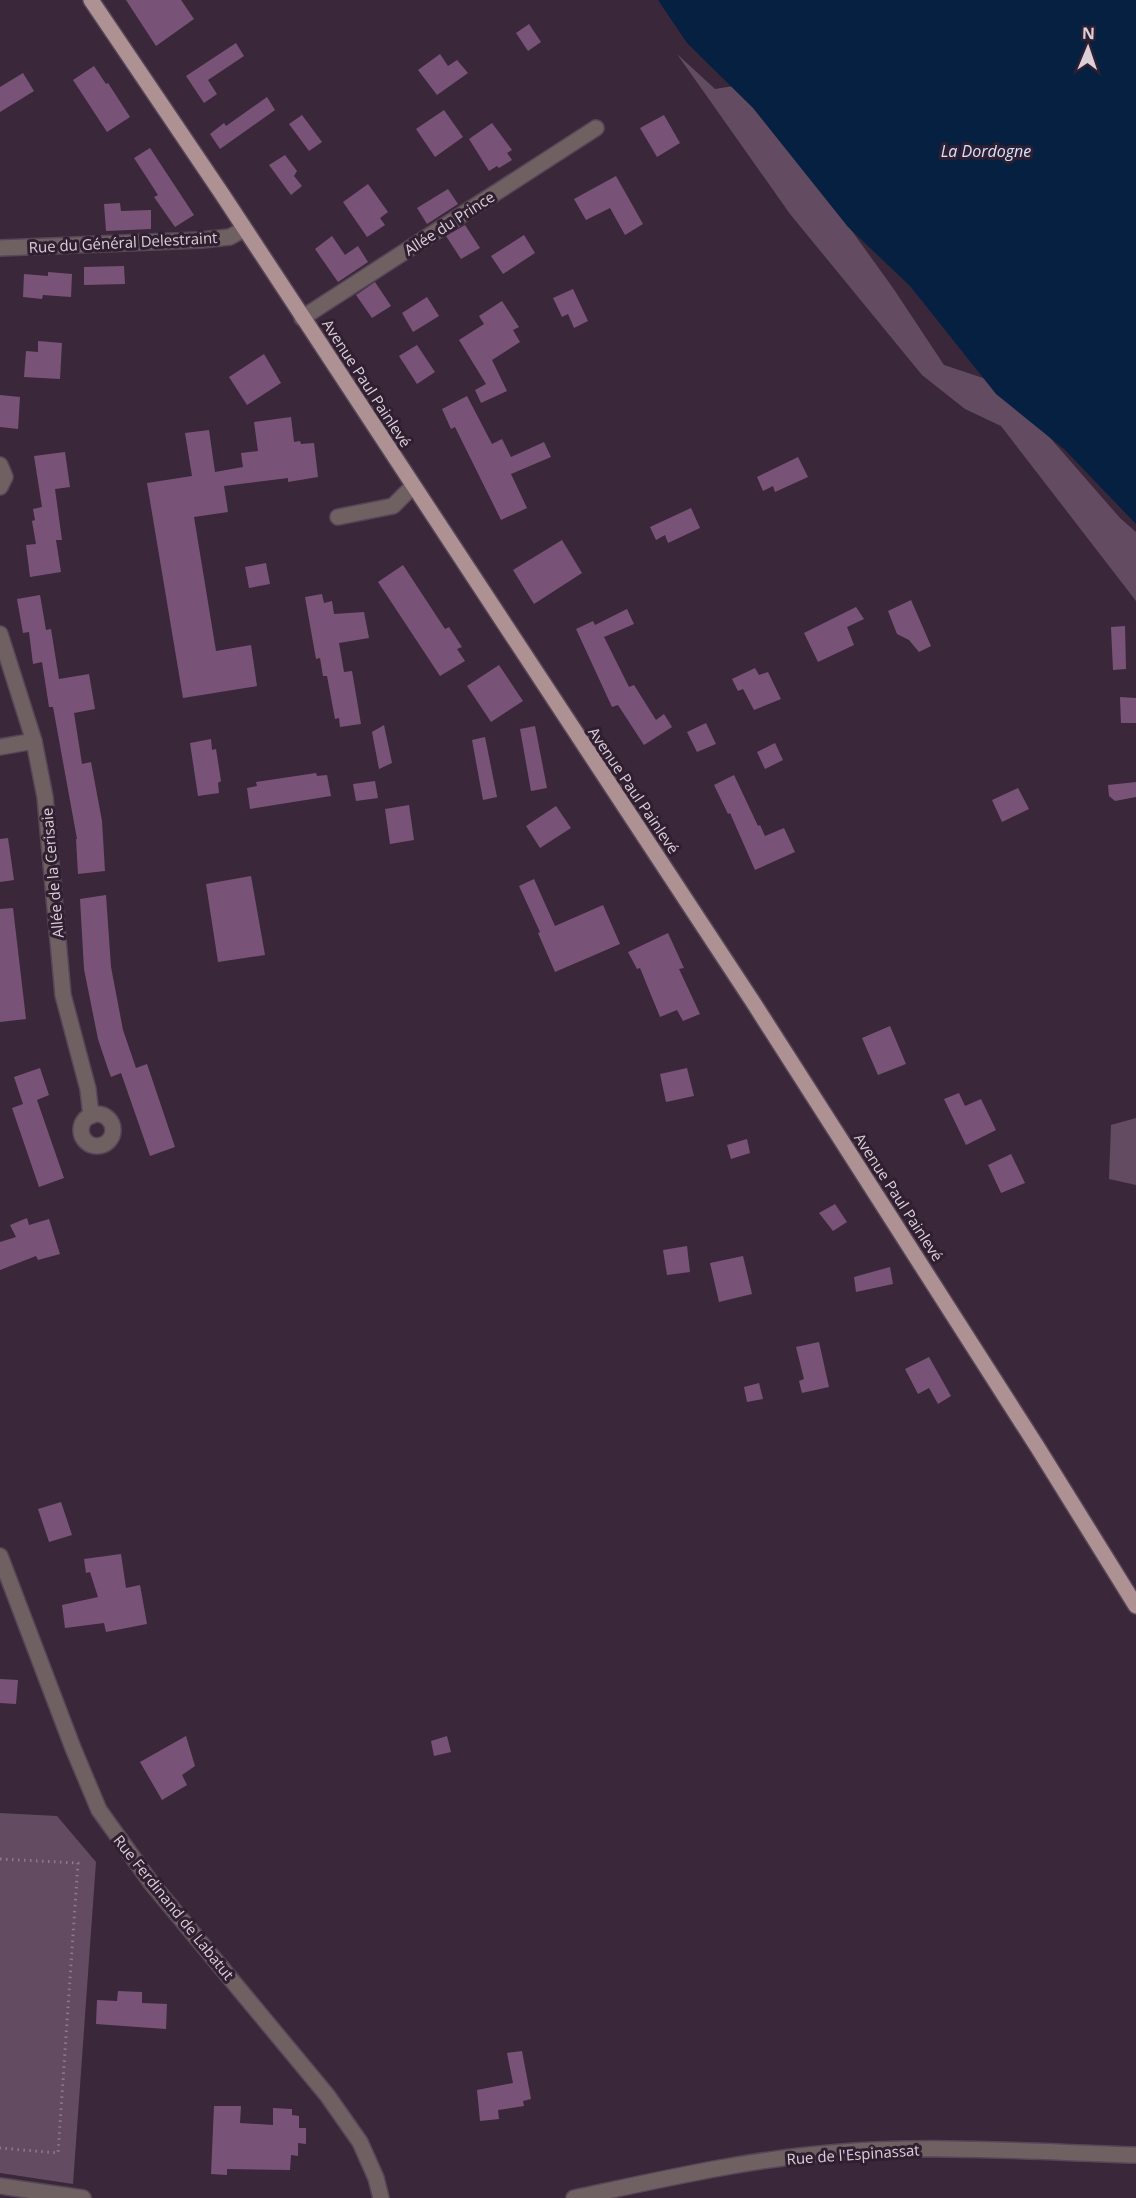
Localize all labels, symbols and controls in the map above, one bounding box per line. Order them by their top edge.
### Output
north arrow [1058,18,1118,78]
text: N [1082,22,1095,44]
water label: La Dordogne [941,140,1031,162]
street label: Allée du Prince [400,186,498,260]
street label: Rue du Général Delestraint [28,227,218,257]
street label: Avenue Paul Painlevé [318,315,416,451]
street label: Avenue Paul Painlevé [584,723,684,857]
street label: Allée de la Cerisaie [36,807,68,939]
street label: Avenue Paul Painlevé [850,1129,948,1265]
street label: Rue Ferdinand de Labatut [109,1830,239,1984]
street label: Rue de l'Espinassat [786,2139,920,2169]

